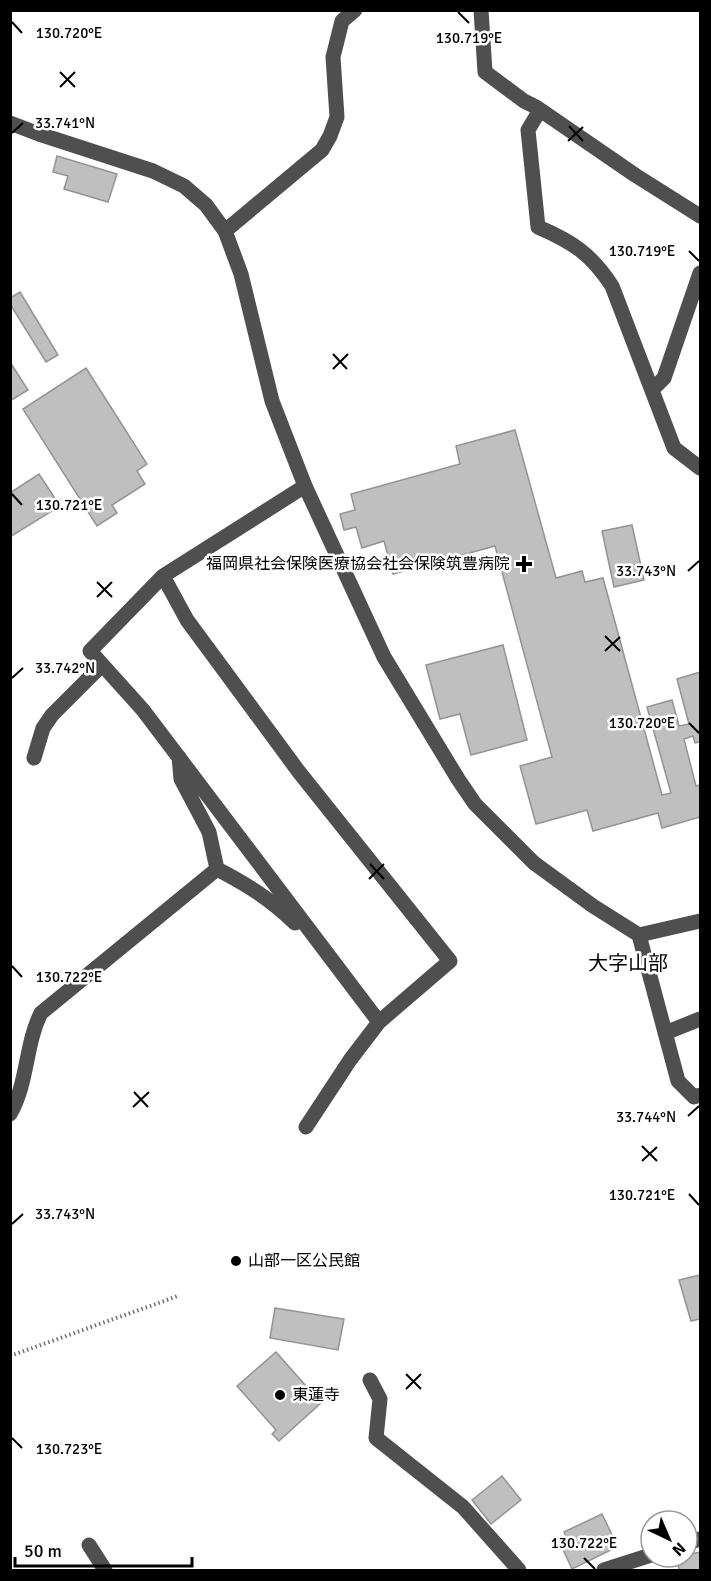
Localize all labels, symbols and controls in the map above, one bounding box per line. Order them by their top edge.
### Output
text: 130.720°E [36,24,102,42]
text: 130.719°E [436,29,502,47]
text: 33.741°N [35,114,95,132]
text: 130.719°E [609,242,675,260]
text: 130.721°E [36,496,102,514]
place label: 福岡県社会保険医療協会社会保険筑豊病院 [206,554,510,574]
marker: 福岡県社会保険医療協会社会保険筑豊病院 [515,555,533,573]
text: 33.743°N [616,562,676,580]
text: 33.742°N [35,659,95,677]
text: 130.720°E [609,714,675,732]
district label: 大字山部 [588,951,668,976]
text: 130.722°E [36,968,102,986]
text: 33.744°N [616,1108,676,1126]
text: 130.721°E [609,1186,675,1204]
text: 33.743°N [35,1205,95,1223]
place label: 山部一区公民館 [248,1251,360,1271]
marker: 山部一区公民館 [229,1254,243,1268]
place label: 東蓮寺 [292,1385,340,1405]
marker: 東蓮寺 [273,1388,287,1402]
text: 130.723°E [36,1440,102,1458]
north arrow [639,1509,699,1569]
scale bar [15,1530,192,1568]
text: 130.722°E [551,1534,617,1552]
text: N [668,1538,690,1560]
text: 50 m [24,1540,62,1562]

